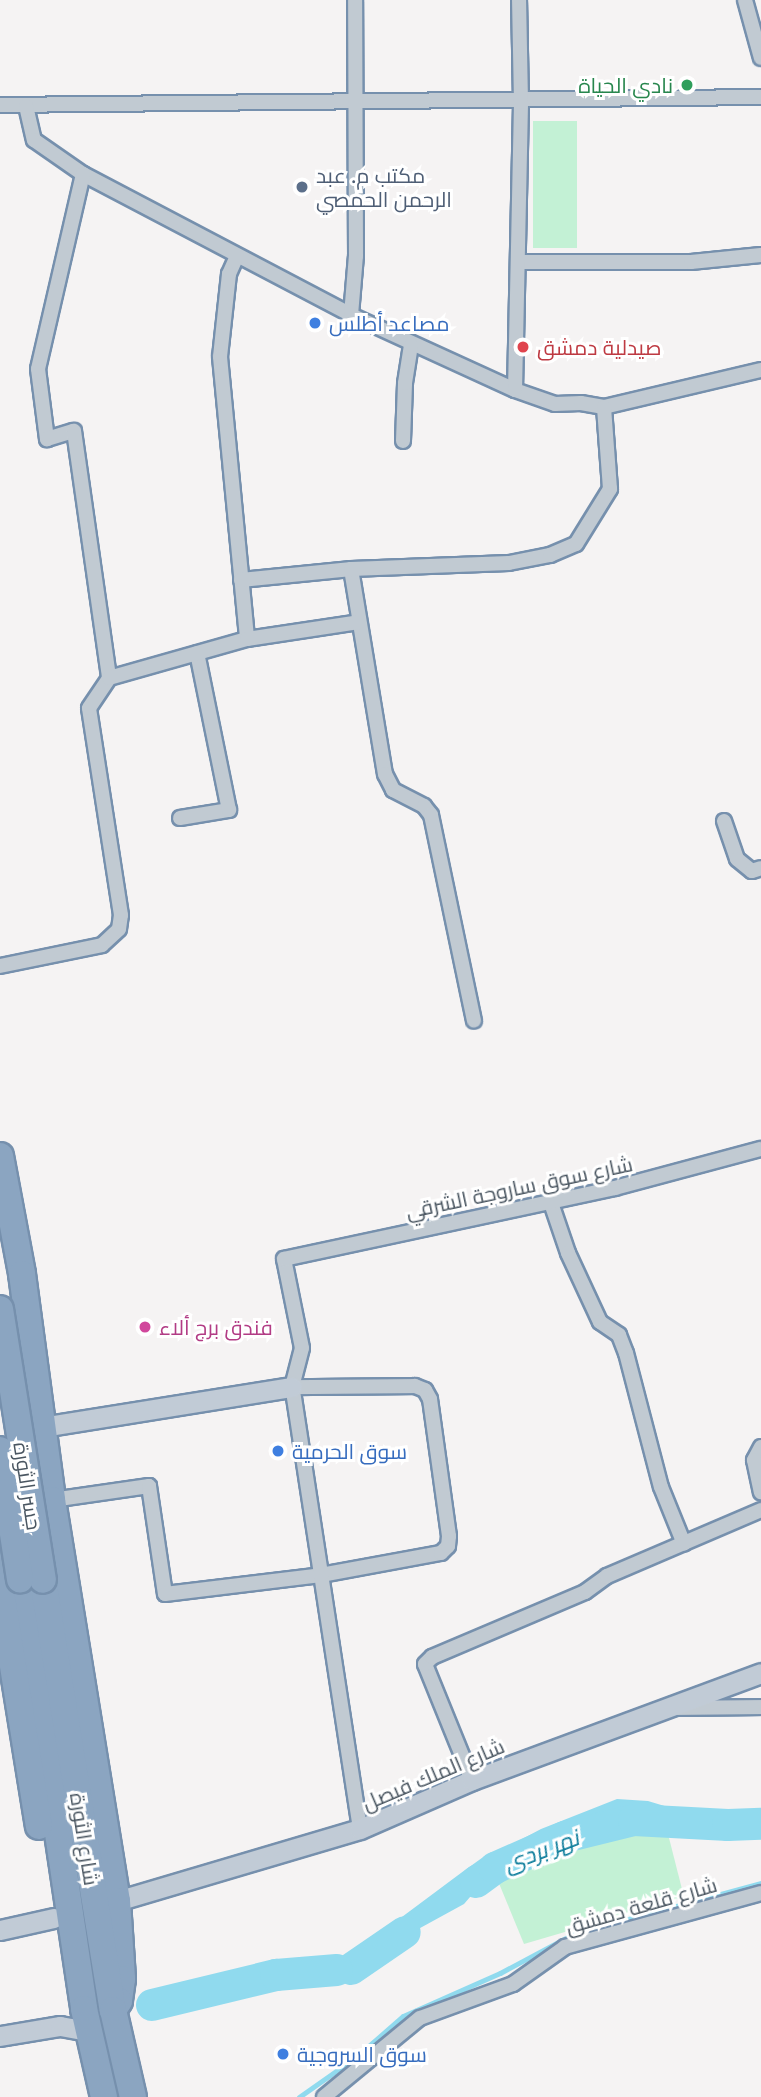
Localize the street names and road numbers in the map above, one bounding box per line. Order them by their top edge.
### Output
street label: شارع سوق ساروجة الشرقي [403,1151,635,1223]
street label: جسر الثورة [9,1440,47,1532]
street label: شارع الملك فيصل [358,1733,508,1815]
street label: شارع الثورة [65,1791,105,1887]
street label: شارع قلعة دمشق [562,1871,720,1939]

